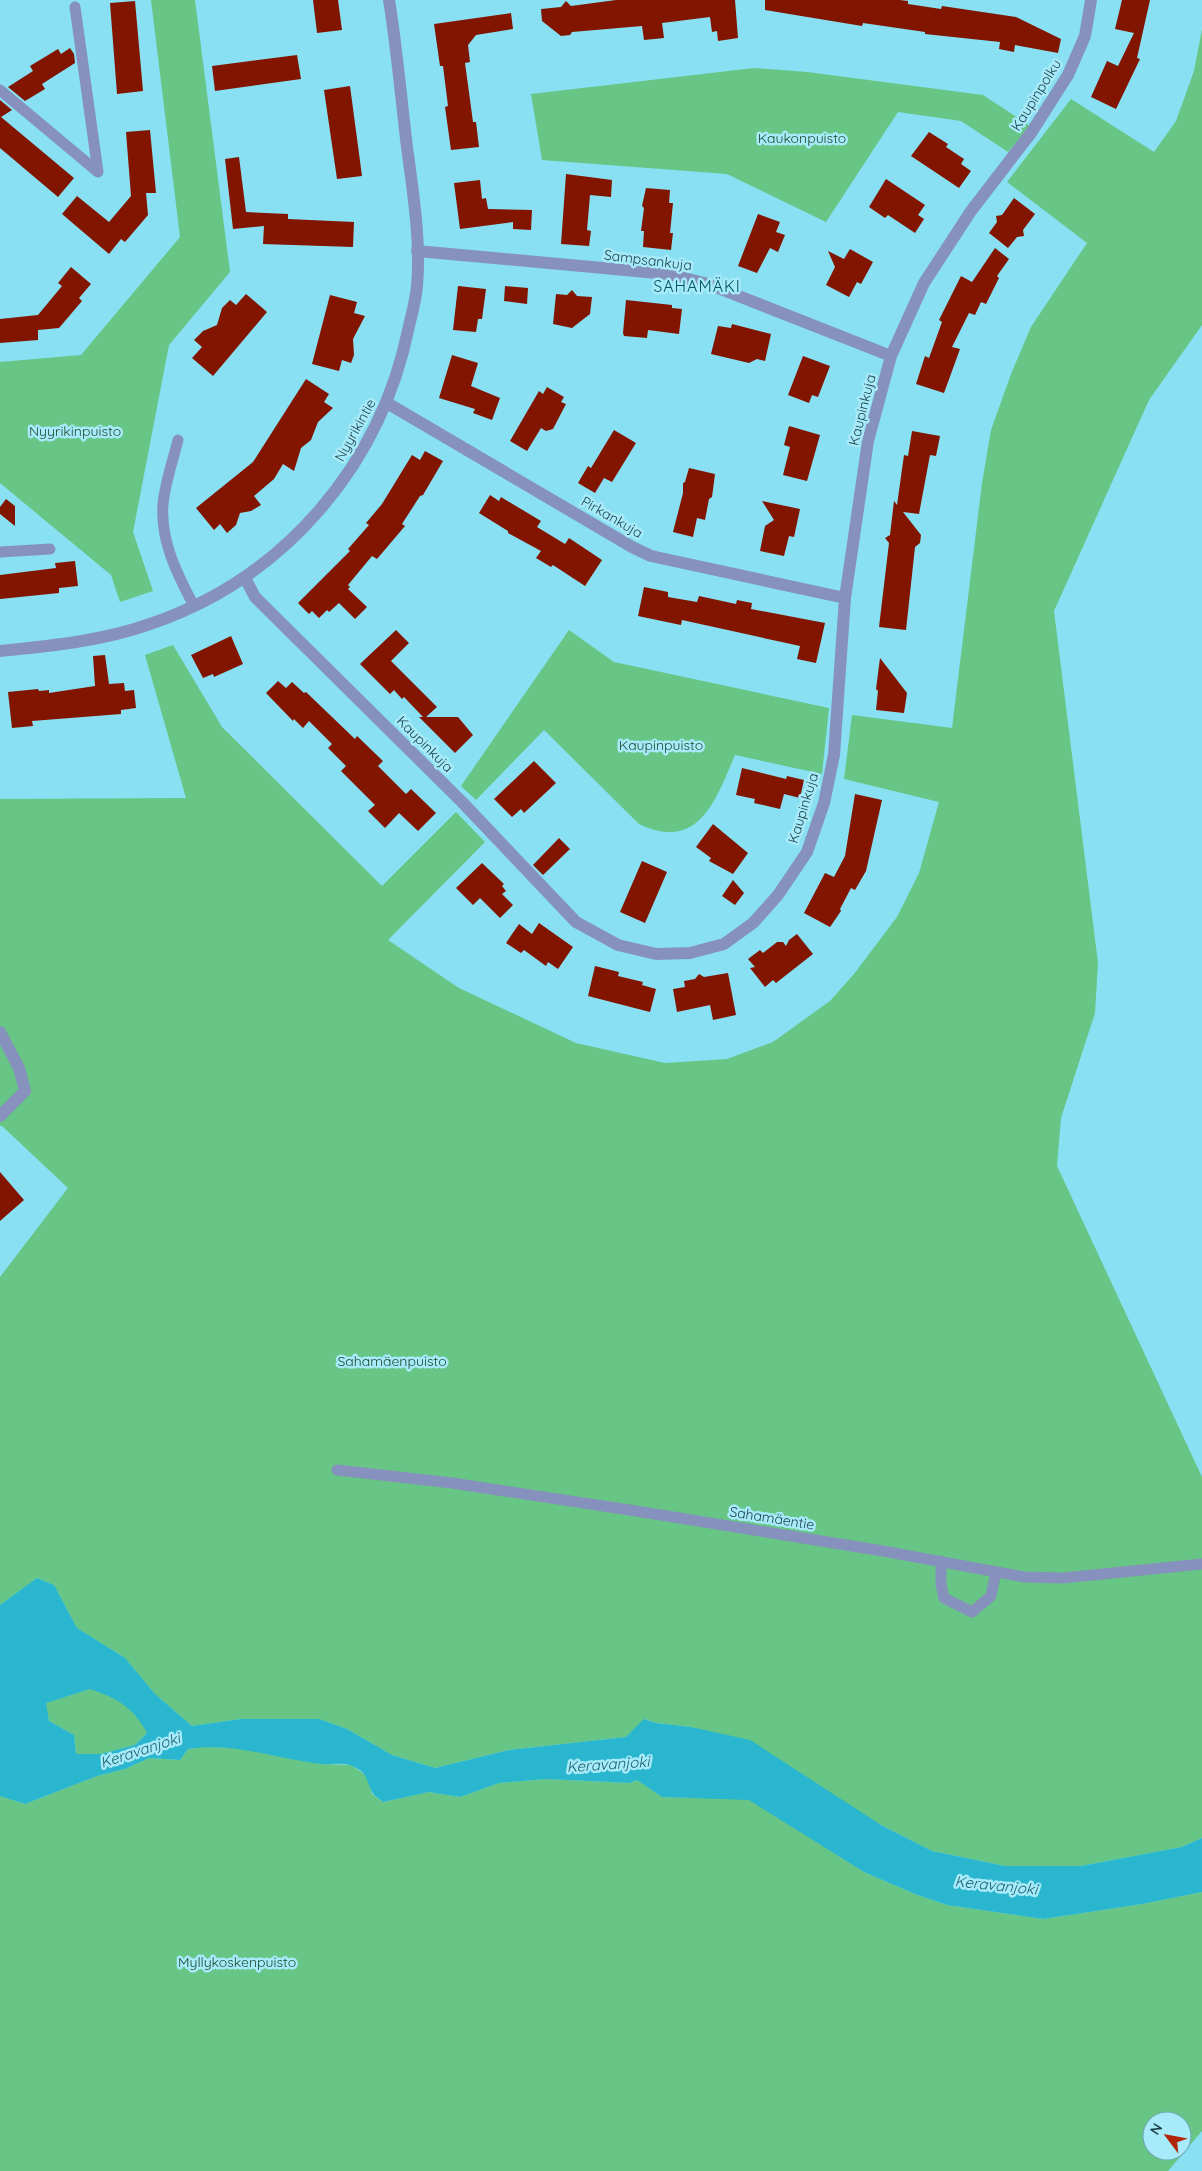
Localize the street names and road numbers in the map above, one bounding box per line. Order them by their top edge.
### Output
street label: Kaupinpolku [1007,56,1065,134]
street label: Sampsankuja [603,246,693,274]
street label: Kaupinkuja [844,372,880,448]
street label: Nyyrikintie [330,396,380,464]
street label: Pirkankuja [578,492,646,542]
street label: Kaupinkuja [393,712,457,776]
street label: Kaupinkuja [784,770,822,846]
street label: Sahamäentie [728,1502,816,1534]

